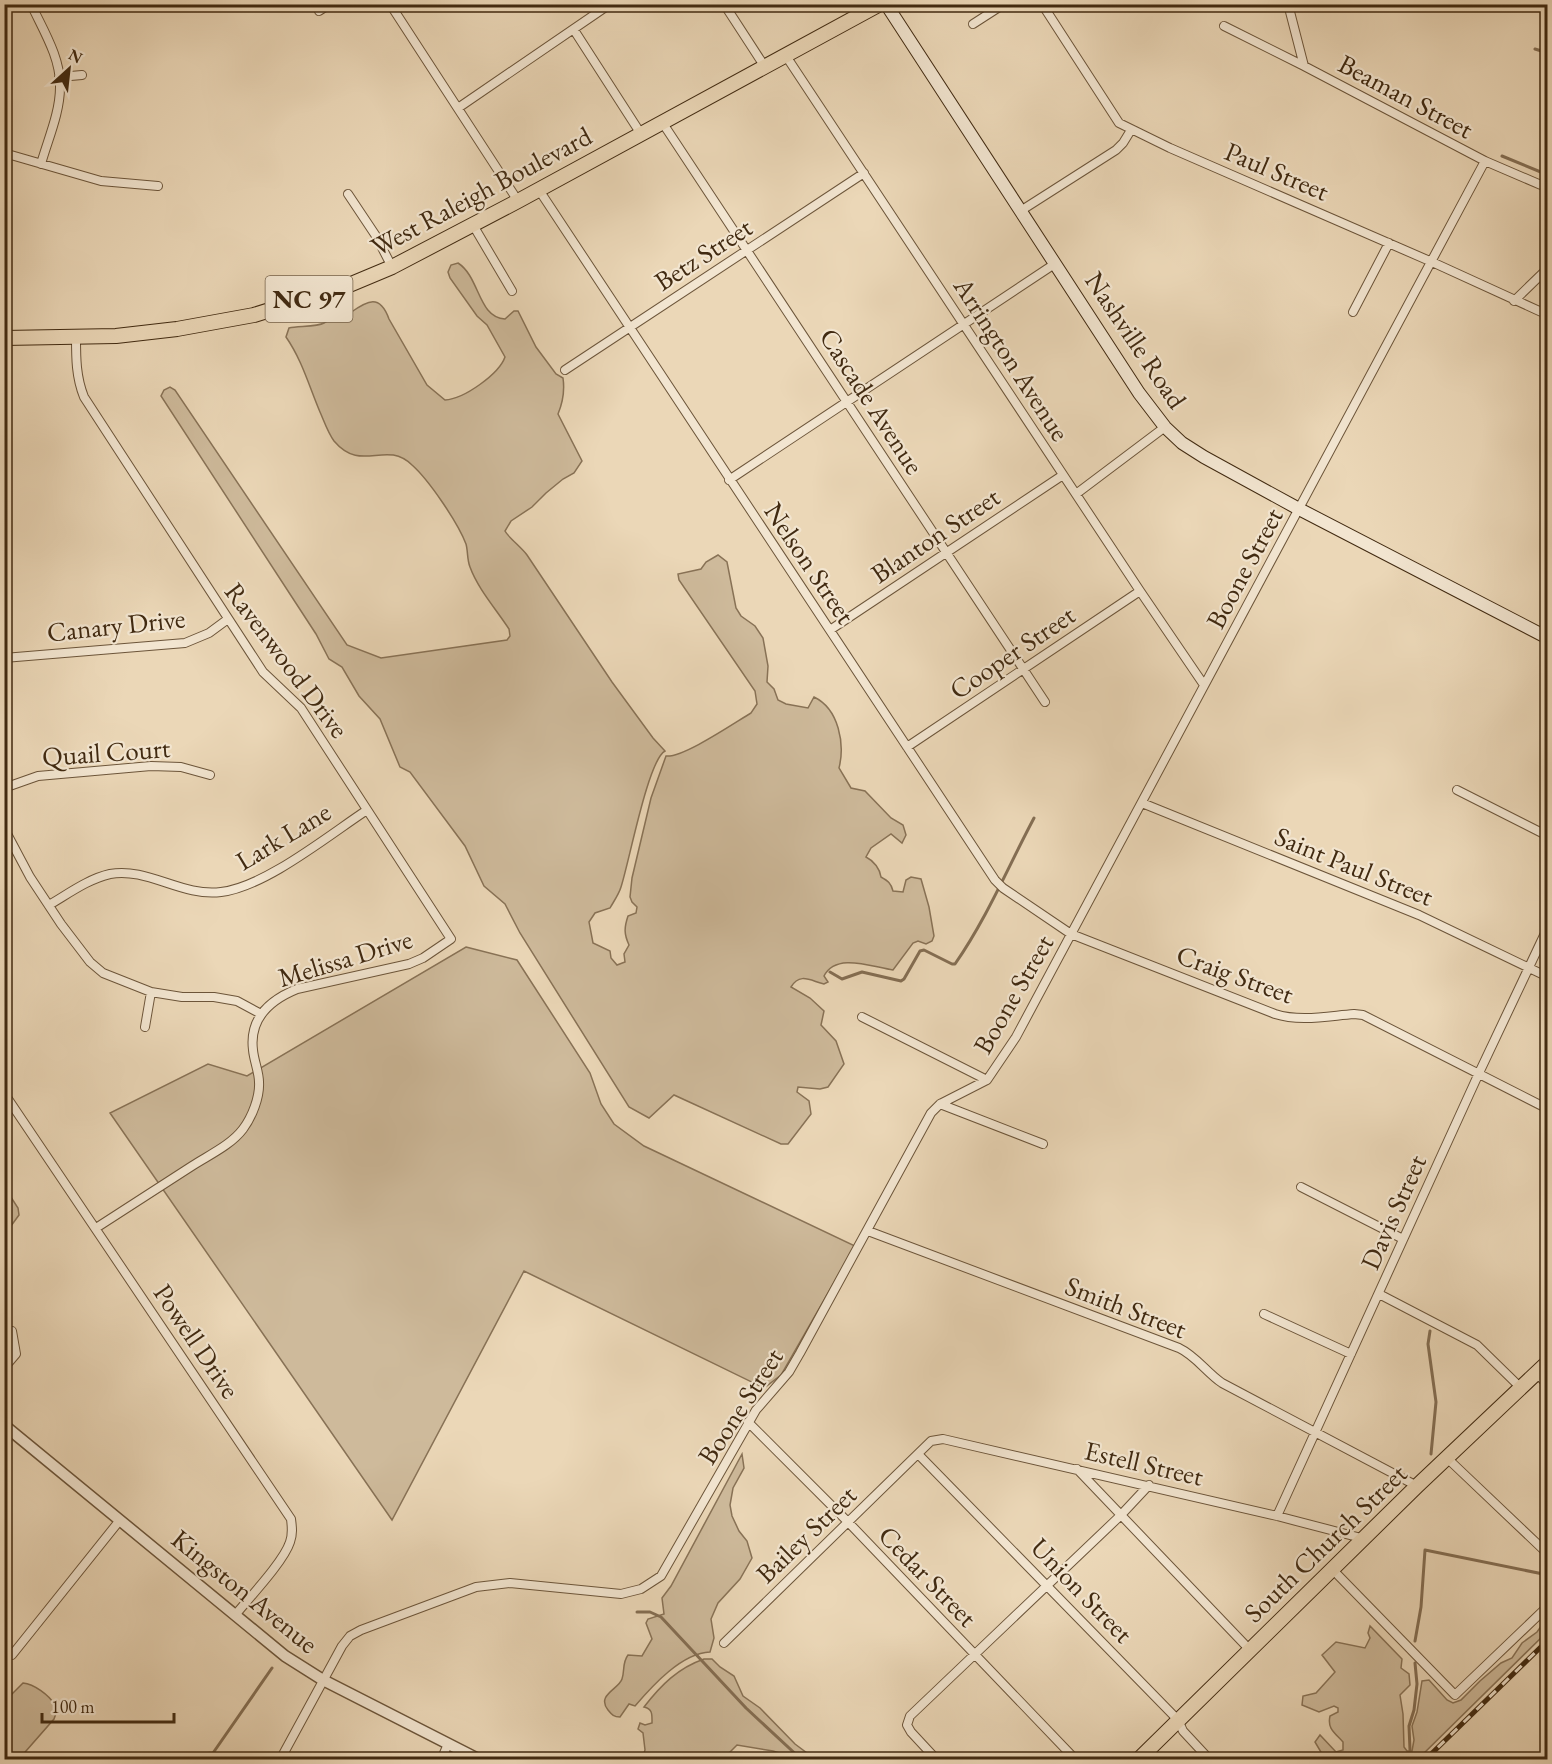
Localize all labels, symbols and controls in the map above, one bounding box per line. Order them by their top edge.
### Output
north arrow [39,39,99,99]
text: N [65,44,86,68]
street label: Beaman Street [1332,46,1480,146]
street label: West Raleigh Boulevard [365,118,598,264]
street label: Paul Street [1220,133,1335,209]
street label: Betz Street [647,209,759,299]
street label: Nashville Road [1077,265,1195,416]
street label: Arrington Avenue [945,270,1078,448]
road number: NC 97 [266,276,352,322]
street label: Cascade Avenue [812,321,932,481]
street label: Blanton Street [864,479,1007,591]
street label: Nelson Street [756,495,864,631]
street label: Boone Street [1198,501,1291,635]
street label: Ravenwood Drive [217,575,357,745]
street label: Cooper Street [942,597,1082,707]
street label: Canary Drive [45,600,187,650]
street label: Quail Court [41,730,172,774]
street label: Lark Lane [229,794,337,878]
street label: Saint Paul Street [1270,818,1439,914]
street label: Melissa Drive [274,921,416,995]
street label: Boone Street [965,928,1061,1060]
street label: Craig Street [1172,937,1299,1011]
street label: Davis Street [1352,1148,1434,1275]
street label: Smith Street [1060,1268,1192,1346]
street label: Powell Drive [146,1277,248,1405]
street label: Boone Street [689,1341,791,1471]
street label: Estell Street [1081,1432,1207,1494]
street label: South Church Street [1236,1456,1414,1630]
street label: Bailey Street [748,1477,864,1591]
street label: Cedar Street [871,1518,985,1634]
street label: Kingston Avenue [165,1521,325,1661]
street label: Union Street [1023,1530,1141,1650]
scale bar [42,1686,174,1724]
text: 100 m [51,1695,95,1718]

